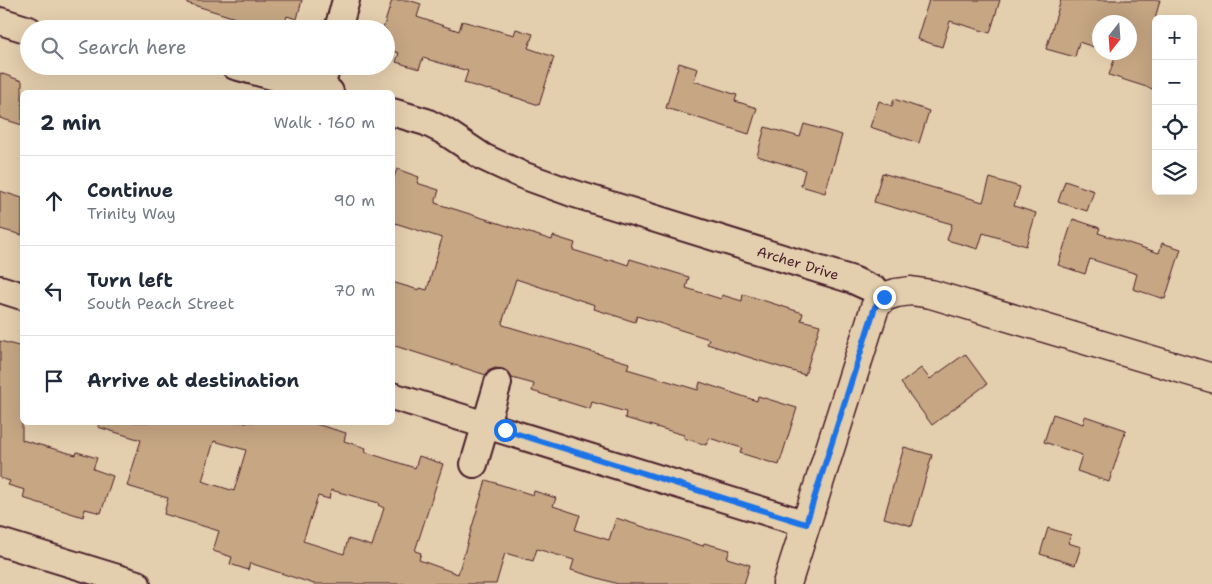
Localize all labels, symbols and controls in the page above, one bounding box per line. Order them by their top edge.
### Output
north arrow [1092,15,1137,60]
map controls [1152,15,1197,195]
button: + [1152,15,1197,60]
search box [20,20,395,75]
icon: search [38,34,66,62]
text: Search here [78,35,187,60]
button: − [1152,60,1197,105]
button: locate [1152,105,1197,150]
text: 2 min [40,109,101,137]
text: Walk · 160 m [274,112,375,133]
button: layers [1152,150,1197,195]
text: Continue [87,178,173,203]
icon: ahead [40,187,68,215]
text: 90 m [334,190,375,211]
text: Trinity Way [87,203,176,224]
street label: Archer Drive [755,242,841,284]
text: Turn left [87,268,173,293]
icon: left [40,277,68,305]
text: 70 m [334,280,375,301]
route end [873,286,896,309]
text: South Peach Street [87,293,234,314]
icon: arrive [40,367,68,395]
text: Arrive at destination [87,368,299,393]
route start [494,419,517,442]

